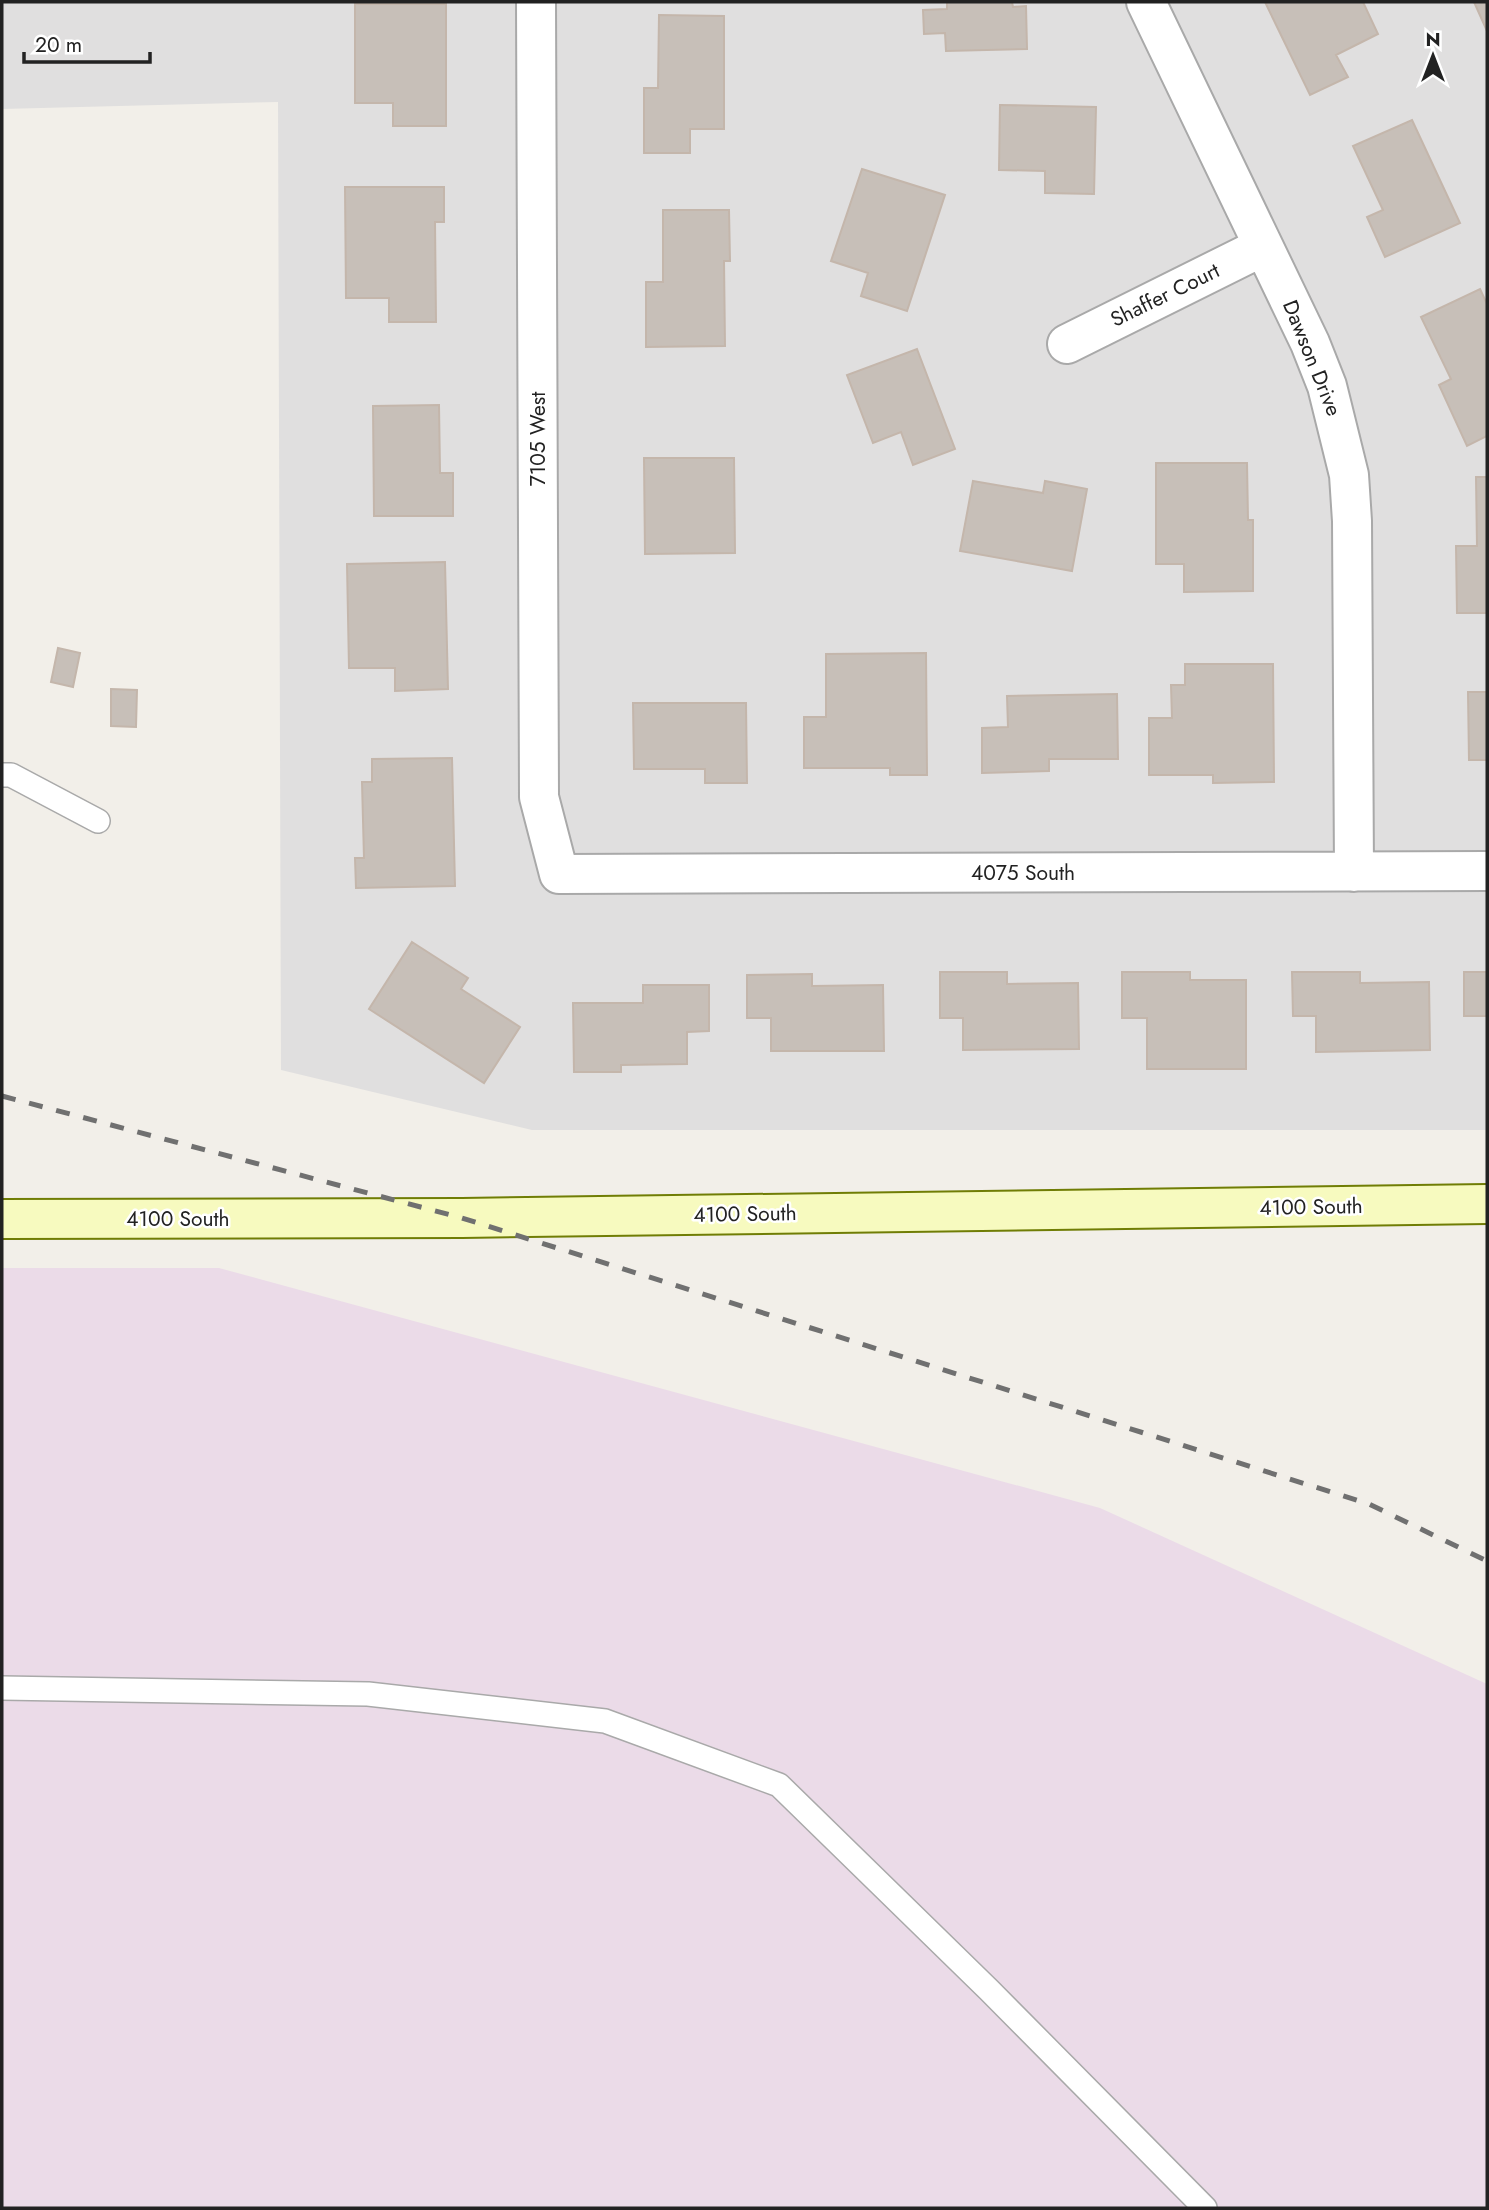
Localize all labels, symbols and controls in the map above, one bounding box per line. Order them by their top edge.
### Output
scale bar [24,21,150,65]
north arrow [1398,21,1468,91]
text: N [1425,26,1441,53]
text: 20 m [35,30,82,60]
street label: Shaffer Court [1105,256,1225,334]
street label: Dawson Drive [1275,296,1349,421]
street label: 7105 West [523,392,553,486]
street label: 4075 South [971,858,1075,888]
street label: 4100 South [1259,1191,1363,1223]
street label: 4100 South [693,1198,797,1230]
street label: 4100 South [126,1204,230,1234]

